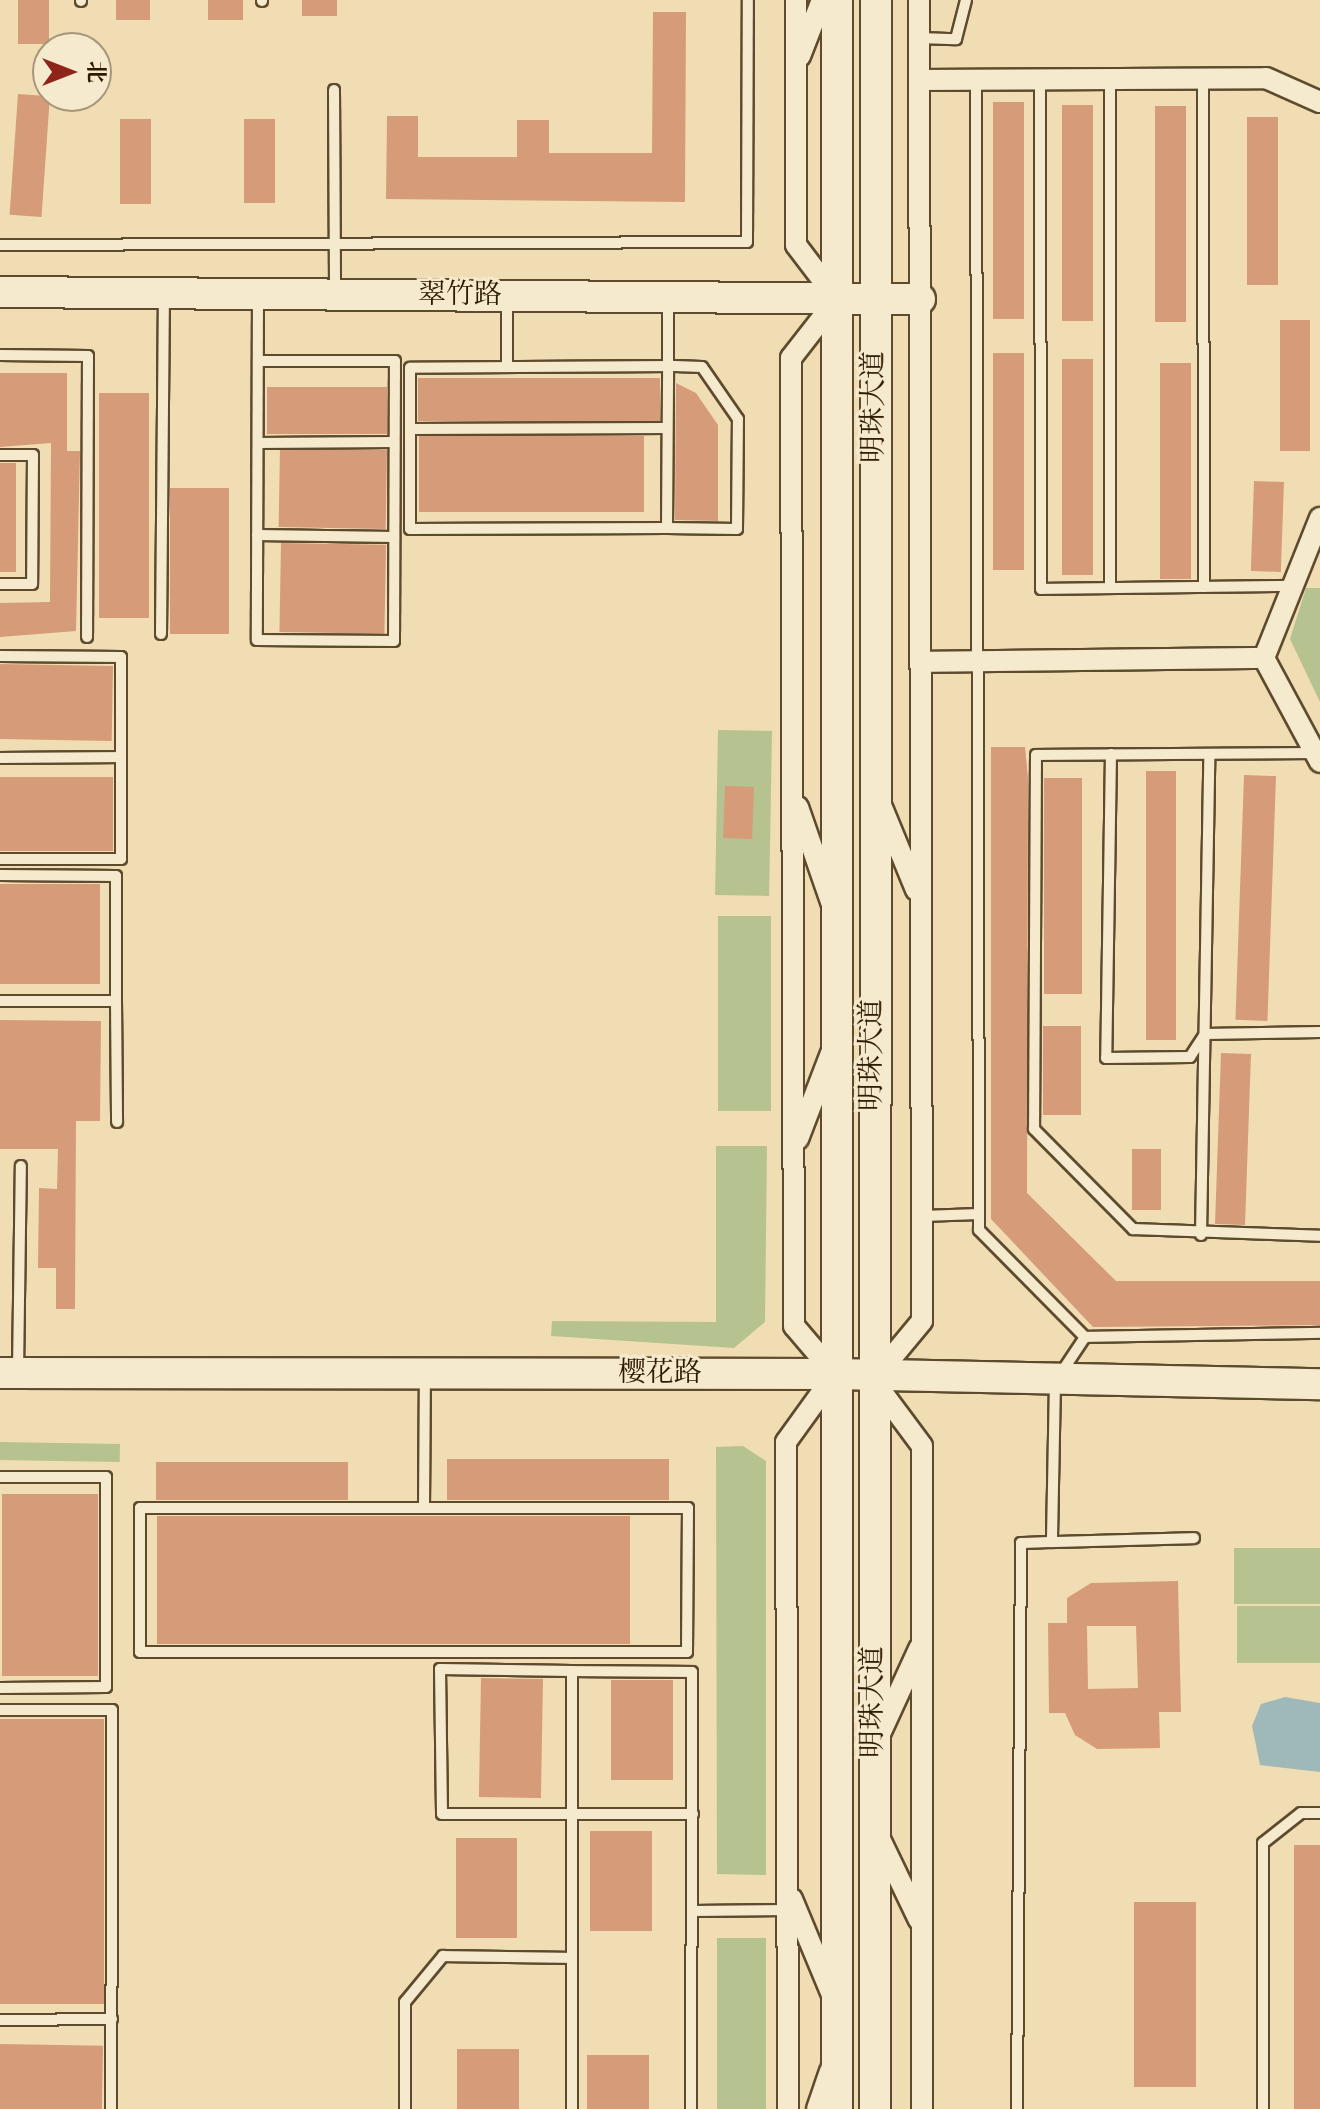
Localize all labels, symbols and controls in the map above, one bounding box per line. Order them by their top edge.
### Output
north arrow [32,32,112,112]
text: 北 [79,61,110,83]
street label: 翠竹路 [418,279,502,313]
street label: 明珠大道 [858,351,892,463]
street label: 明珠大道 [856,999,890,1111]
street label: 樱花路 [618,1357,702,1391]
street label: 明珠大道 [857,1646,891,1758]

